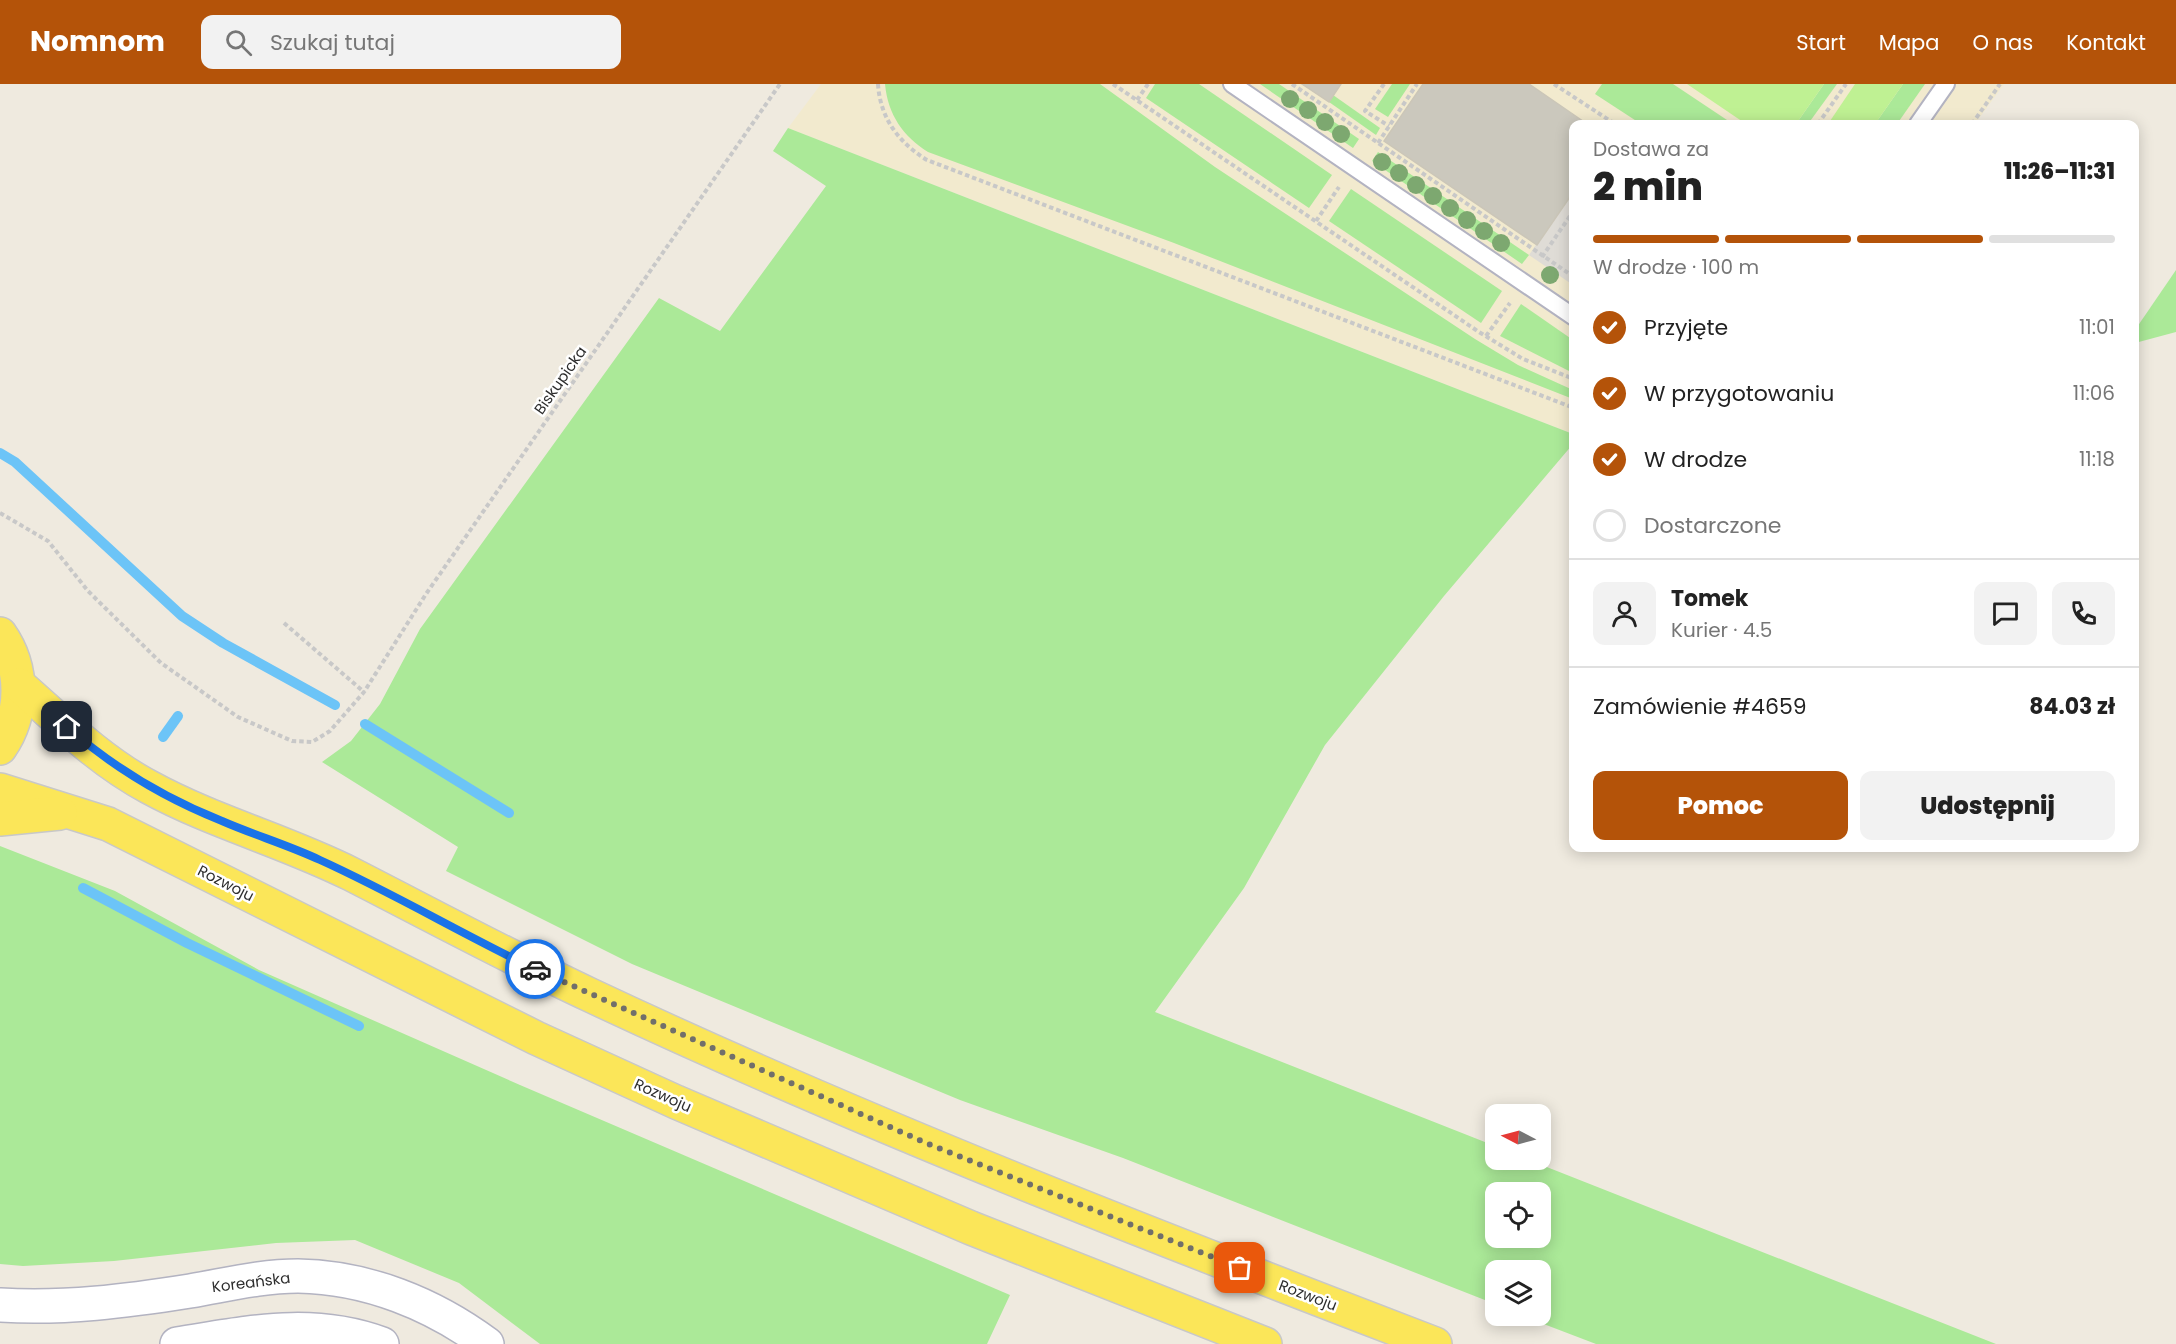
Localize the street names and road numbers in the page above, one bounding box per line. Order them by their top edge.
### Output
street label: Biskupicka [529,342,591,418]
street label: Rozwoju [194,860,258,906]
street label: Rozwoju [631,1073,695,1117]
street label: Koreańska [211,1267,291,1297]
street label: Rozwoju [1276,1274,1340,1316]

